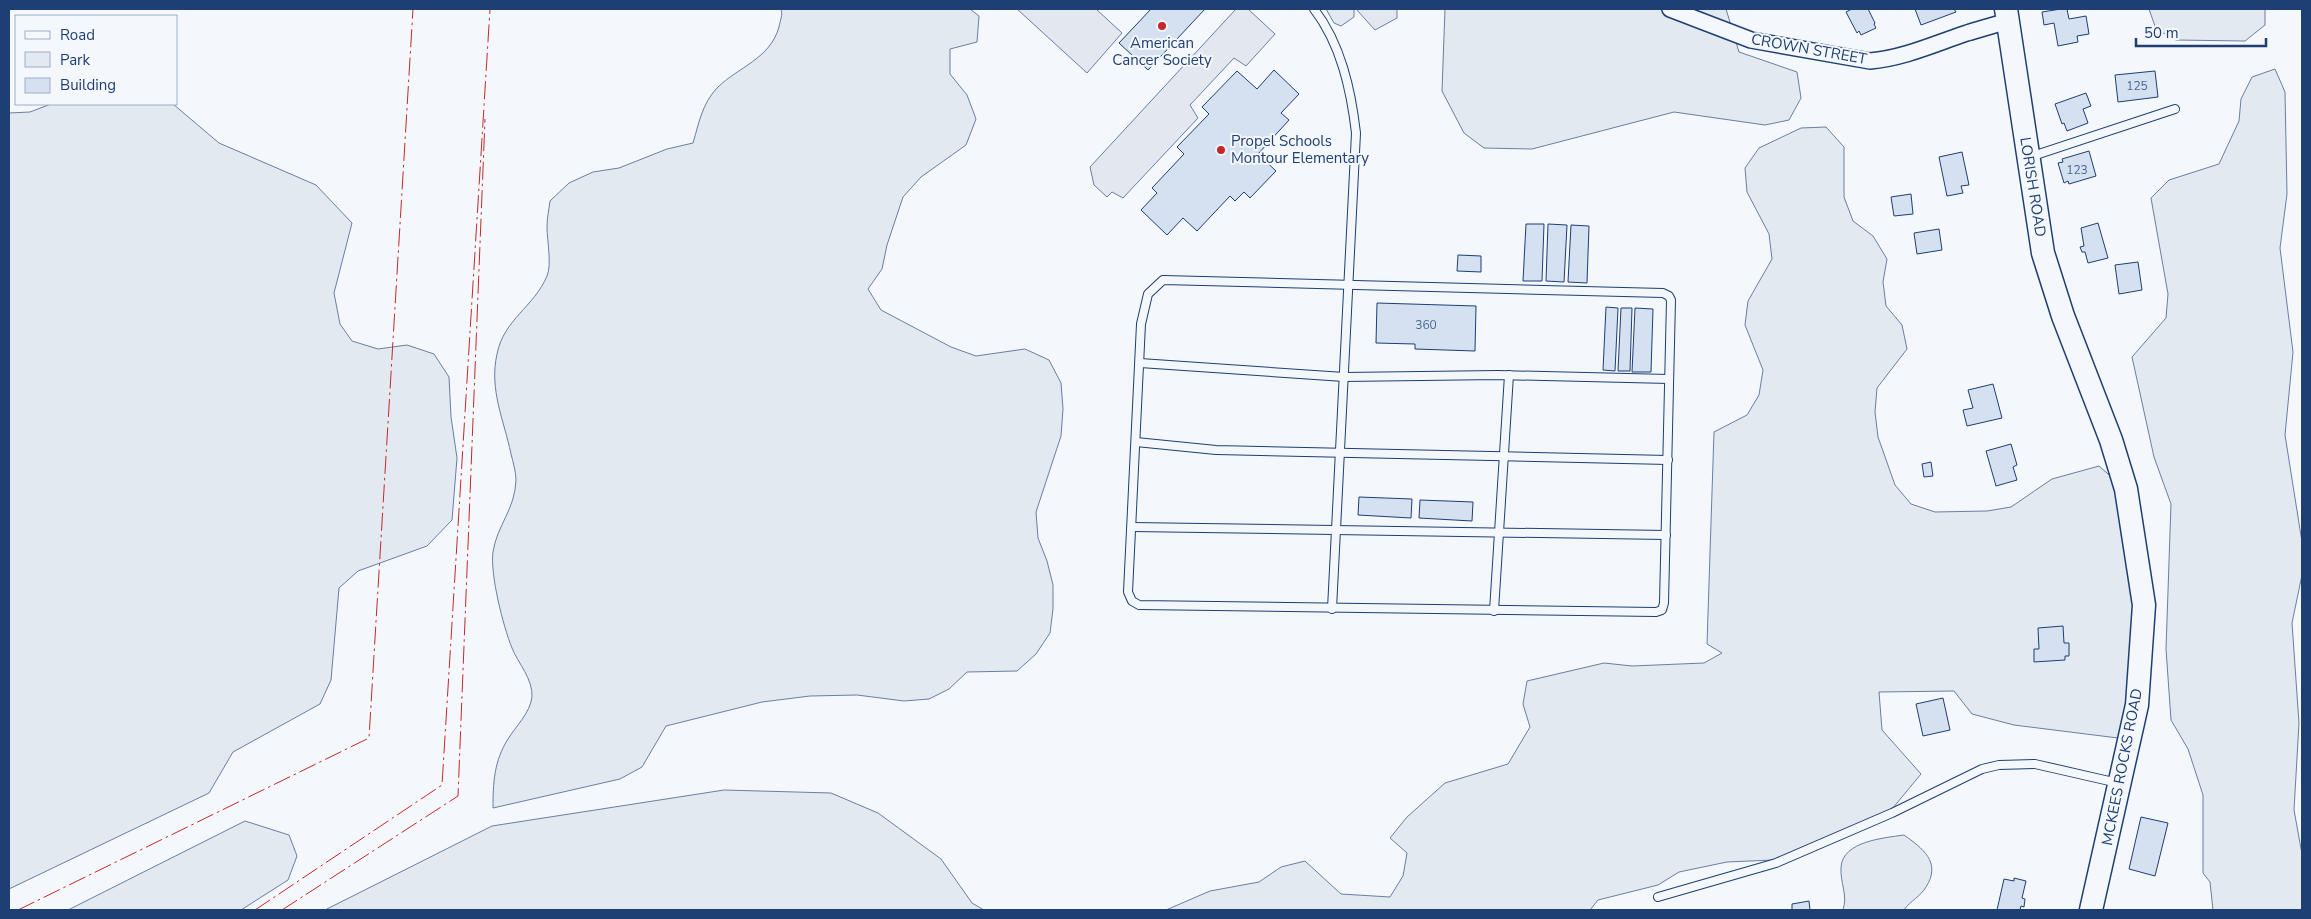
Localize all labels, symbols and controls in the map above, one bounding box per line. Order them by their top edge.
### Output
legend [15,15,178,105]
scale bar [2136,15,2266,47]
marker: American Cancer Society [1156,20,1168,32]
text: 50 m [2144,23,2179,43]
text: Road [60,25,95,45]
street label: CROWN STREET [1750,29,1868,69]
place label: American Cancer Society [1112,33,1212,70]
text: Park [60,50,90,70]
text: Building [60,75,116,95]
house number: 125 [2126,78,2148,94]
place label: Propel Schools Montour Elementary [1231,131,1369,168]
street label: LORISH ROAD [2015,136,2051,238]
marker: Propel Schools Montour Elementary [1215,144,1227,156]
house number: 123 [2066,162,2088,178]
house number: 360 [1415,317,1437,333]
street label: MCKEES ROCKS ROAD [2097,687,2147,847]

